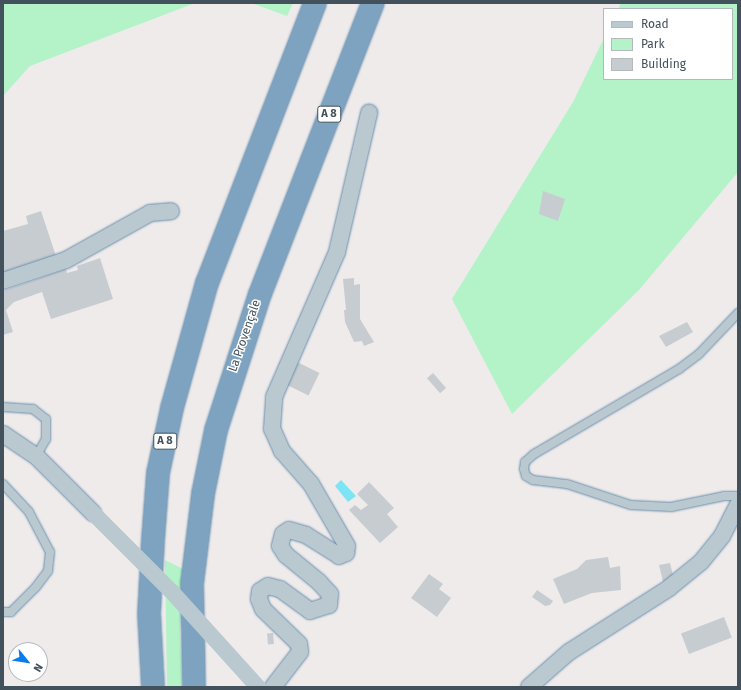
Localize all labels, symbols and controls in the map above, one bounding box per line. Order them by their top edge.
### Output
legend [603,8,733,80]
text: Road [641,17,669,31]
text: Park [641,37,665,51]
text: Building [641,57,686,71]
road number: A 8 [317,105,341,123]
street label: La Provençale [226,298,264,374]
road number: A 8 [153,432,177,450]
north arrow [8,642,48,682]
text: N [31,661,45,674]

